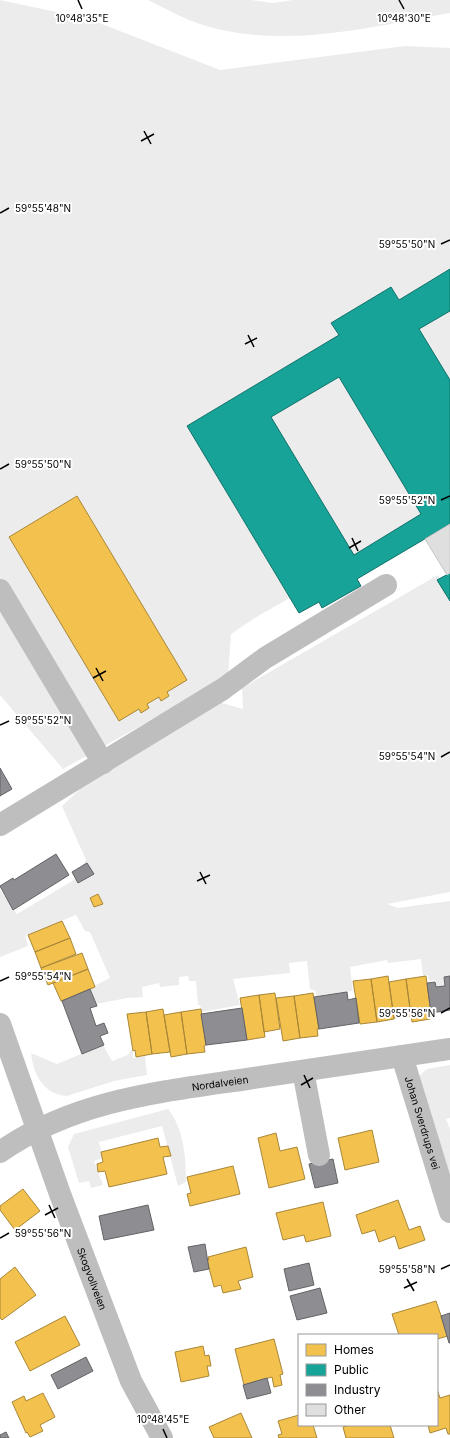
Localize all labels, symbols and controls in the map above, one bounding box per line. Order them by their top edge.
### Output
text: 10°48'35"E [55,12,109,24]
text: 10°48'30"E [377,12,431,24]
text: 59°55'48"N [15,202,71,214]
text: 59°55'50"N [379,238,435,250]
text: 59°55'50"N [15,458,71,470]
text: 59°55'52"N [379,494,435,506]
text: 59°55'52"N [15,714,71,726]
text: 59°55'54"N [379,750,435,762]
text: 59°55'54"N [15,970,71,982]
text: 59°55'56"N [379,1007,435,1019]
street label: Nordalveien [191,1073,249,1093]
street label: Johan Sverdrups vei [403,1075,443,1171]
text: 59°55'56"N [15,1227,71,1239]
street label: Skogvollveien [75,1246,109,1312]
text: 59°55'58"N [379,1263,435,1275]
legend [298,1334,438,1426]
text: Homes [334,1342,374,1357]
text: Public [334,1362,369,1377]
text: Industry [334,1382,381,1397]
text: Other [334,1402,366,1417]
text: 10°48'45"E [137,1413,189,1425]

